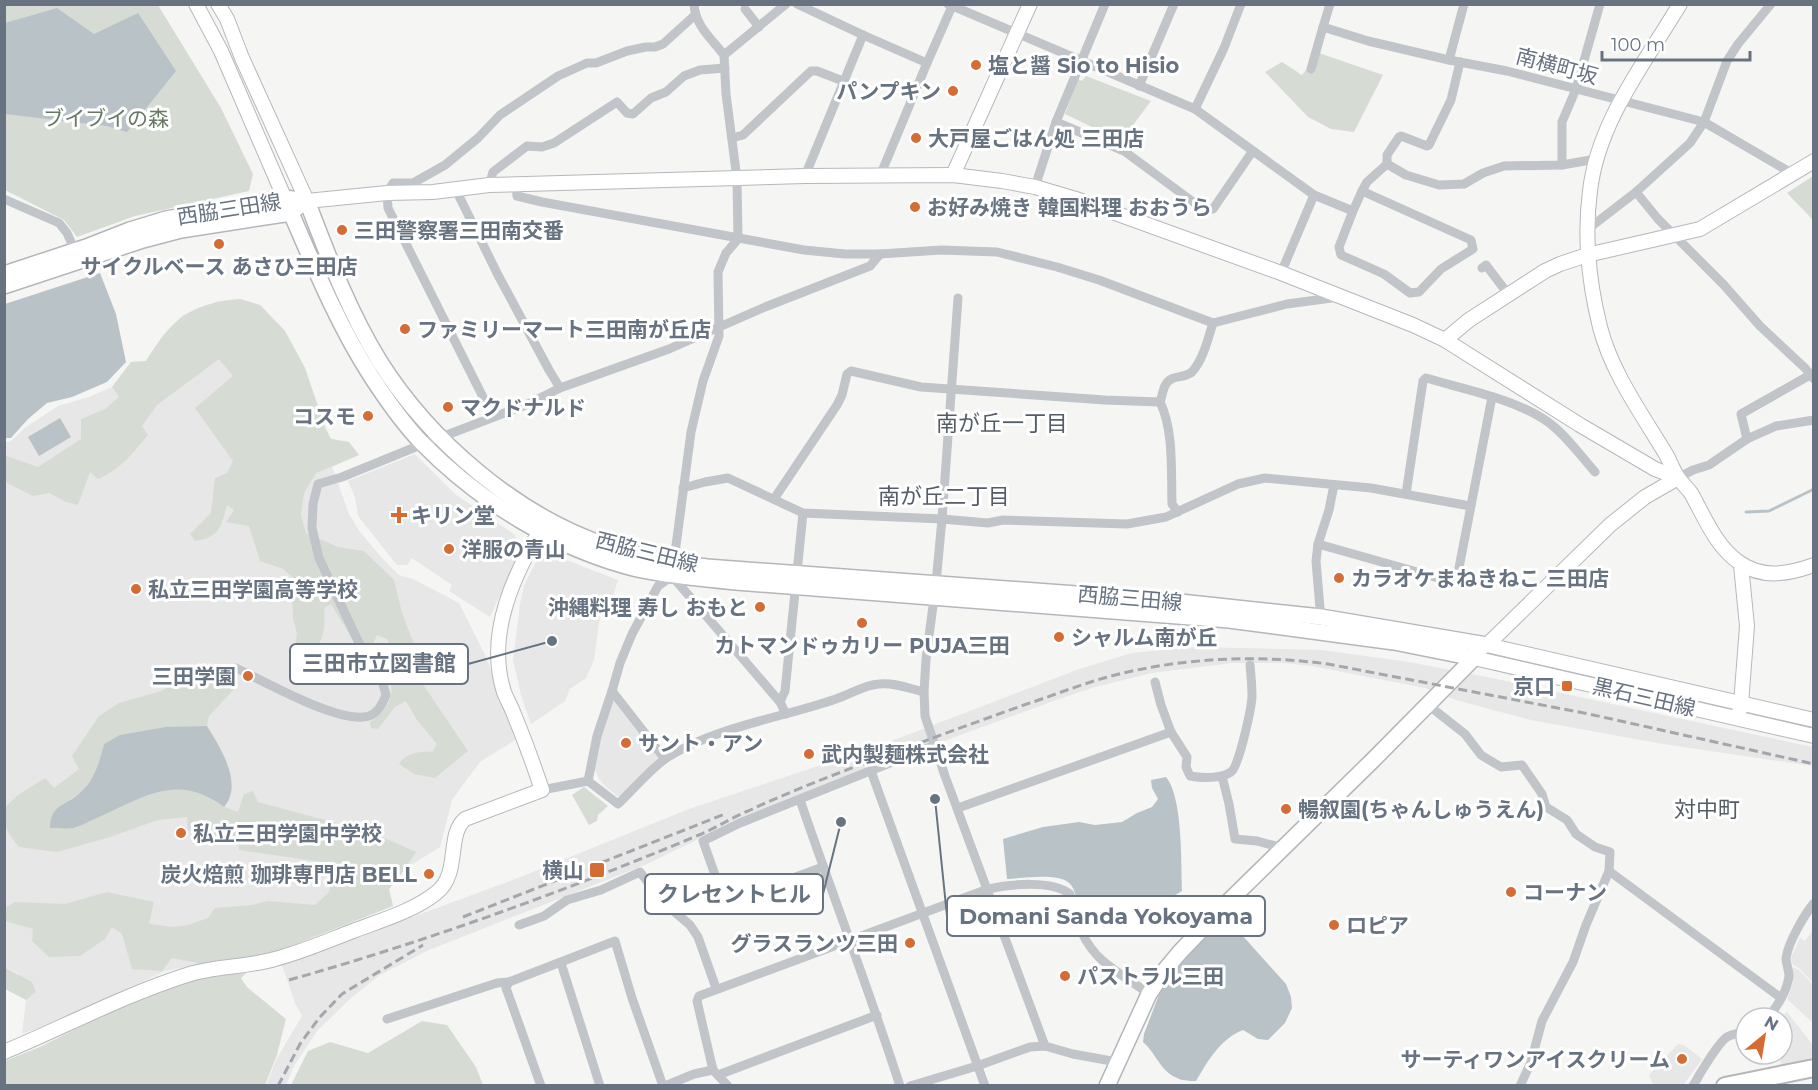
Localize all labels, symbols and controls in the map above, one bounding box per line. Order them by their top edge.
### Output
scale bar [1602,24,1750,62]
text: 100 m [1611,34,1665,56]
street label: 南横町坂 [1513,43,1601,89]
place label: 塩と醤 Sio to Hisio [988,53,1180,78]
marker: 塩と醤 Sio to Hisio [969,58,983,72]
place label: パンプキン [836,79,941,104]
marker: パンプキン [946,84,960,98]
park label: ブイブイの森 [43,106,169,131]
place label: 大戸屋ごはん処 三田店 [928,126,1144,151]
marker: 大戸屋ごはん処 三田店 [909,131,923,145]
street label: 西脇三田線 [175,188,283,230]
place label: お好み焼き 韓国料理 おおうら [927,195,1212,220]
marker: お好み焼き 韓国料理 おおうら [908,200,922,214]
place label: 三田警察署三田南交番 [354,218,564,243]
marker: 三田警察署三田南交番 [335,223,349,237]
marker: サイクルベース あさひ三田店 [212,237,226,251]
place label: サイクルベース あさひ三田店 [81,254,357,279]
place label: ファミリーマート三田南が丘店 [417,317,711,342]
marker: ファミリーマート三田南が丘店 [398,322,412,336]
place label: マクドナルド [460,395,586,420]
marker: マクドナルド [441,400,455,414]
place label: コスモ [293,404,356,429]
marker: コスモ [361,409,375,423]
district label: 南が丘一丁目 [936,410,1068,437]
district label: 南が丘二丁目 [878,483,1010,510]
place label: キリン堂 [411,503,495,528]
marker: キリン堂 [392,508,406,522]
street label: 西脇三田線 [593,527,701,577]
place label: 洋服の青山 [461,537,566,562]
marker: 洋服の青山 [442,542,456,556]
place label: カラオケまねきねこ 三田店 [1351,566,1609,591]
marker: カラオケまねきねこ 三田店 [1332,571,1346,585]
place label: 私立三田学園高等学校 [148,577,358,602]
street label: 西脇三田線 [1077,581,1183,615]
marker: 私立三田学園高等学校 [129,582,143,596]
place label: 沖縄料理 寿し おもと [548,595,748,620]
marker: 沖縄料理 寿し おもと [753,600,767,614]
marker: カトマンドゥカリー PUJA三田 [855,616,869,630]
place label: シャルム南が丘 [1071,625,1218,650]
marker: シャルム南が丘 [1052,630,1066,644]
place label: カトマンドゥカリー PUJA三田 [714,633,1010,658]
callout: 三田市立図書館 [290,644,468,684]
text: 三田市立図書館 [302,650,456,677]
place label: 三田学園 [152,664,236,689]
marker: 三田学園 [241,669,255,683]
street label: 黒石三田線 [1590,673,1698,721]
place label: 京口 [1513,674,1555,699]
marker: 京口 [1560,679,1574,693]
place label: サント・アン [638,731,763,756]
marker: サント・アン [619,736,633,750]
place label: 武内製麺株式会社 [821,742,989,767]
marker: 武内製麺株式会社 [802,747,816,761]
district label: 対中町 [1674,796,1740,823]
place label: 暢叙園(ちゃんしゅうえん) [1298,797,1544,822]
marker: 暢叙園(ちゃんしゅうえん) [1279,802,1293,816]
place label: 私立三田学園中学校 [193,821,382,846]
marker: 私立三田学園中学校 [174,826,188,840]
place label: 横山 [542,858,584,883]
marker: 横山 [588,861,606,879]
place label: 炭火焙煎 珈琲専門店 BELL [161,862,417,887]
marker: 炭火焙煎 珈琲専門店 BELL [422,867,436,881]
callout: クレセントヒル [645,874,823,914]
place label: コーナン [1523,880,1607,905]
text: クレセントヒル [657,881,811,908]
marker: コーナン [1504,885,1518,899]
callout: Domani Sanda Yokoyama [947,896,1265,936]
text: Domani Sanda Yokoyama [959,903,1253,930]
place label: ロピア [1346,913,1409,938]
marker: ロピア [1327,918,1341,932]
place label: グラスランツ三田 [730,931,898,956]
marker: グラスランツ三田 [903,936,917,950]
place label: パストラル三田 [1077,964,1224,989]
marker: パストラル三田 [1058,969,1072,983]
north arrow [1734,1006,1794,1066]
text: N [1761,1012,1782,1035]
place label: サーティワンアイスクリーム [1401,1047,1670,1072]
marker: サーティワンアイスクリーム [1675,1052,1689,1066]

